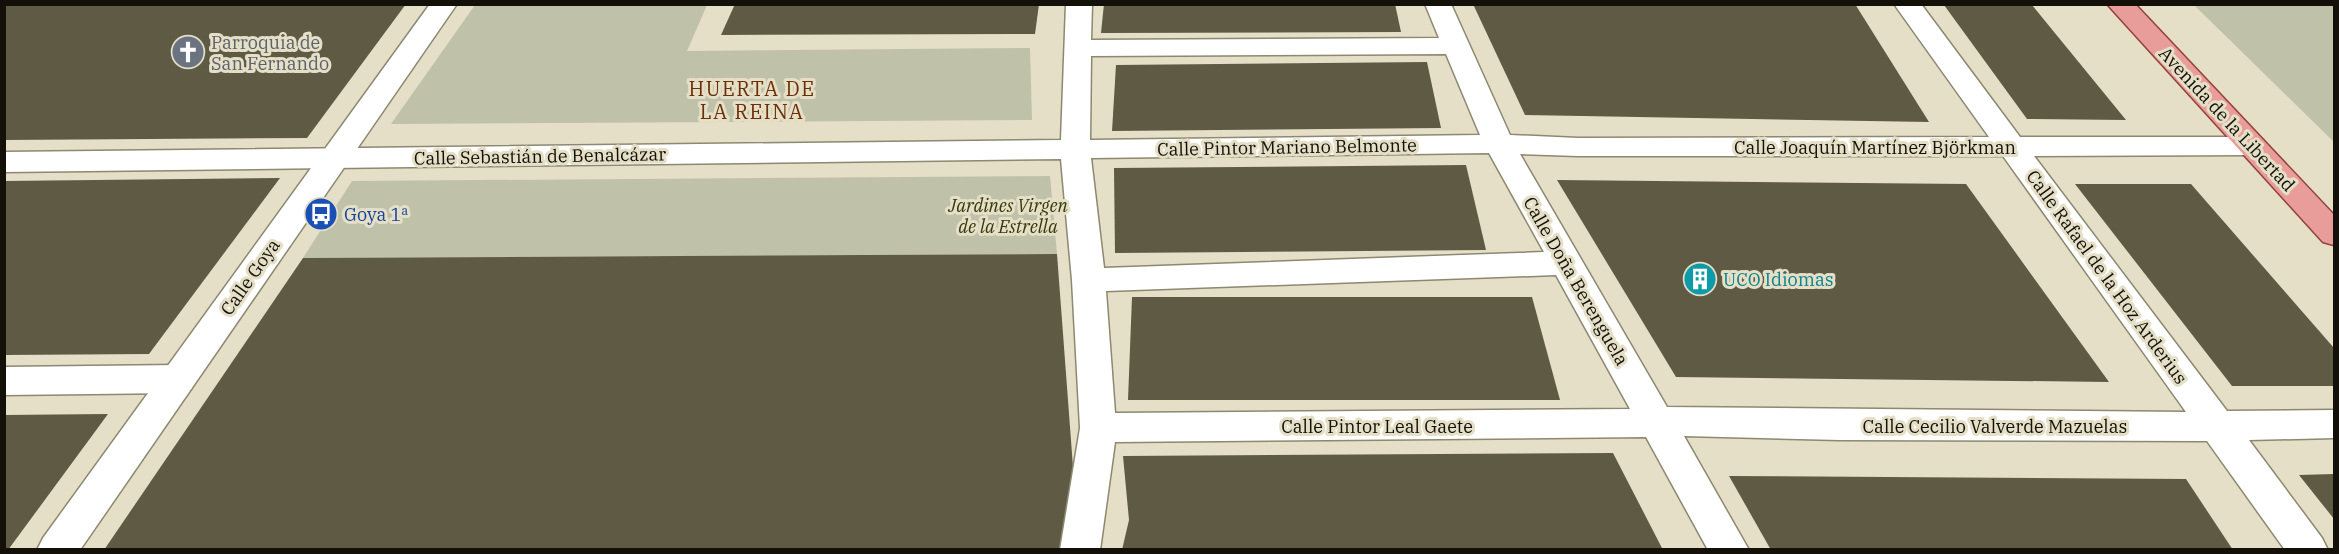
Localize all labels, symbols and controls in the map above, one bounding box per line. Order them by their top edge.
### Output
place label: Parroquia de San Fernando [211,31,329,75]
church icon: Parroquia de San Fernando [170,34,206,70]
street label: Avenida de la Libertad [2154,42,2300,196]
district label: HUERTA DE LA REINA [689,75,815,125]
street label: Calle Pintor Mariano Belmonte [1157,133,1417,161]
street label: Calle Joaquín Martínez Björkman [1734,136,2016,159]
street label: Calle Sebastián de Benalcázar [414,142,666,170]
street label: Calle Rafael de la Hoz Arderius [2022,165,2192,389]
street label: Calle Doña Berenguela [1518,193,1634,370]
park label: Jardines Virgen de la Estrella [947,194,1068,238]
bus stop icon: Goya 1ª [303,196,339,232]
place label: Goya 1ª [344,203,408,226]
street label: Calle Goya [215,234,285,320]
building icon: UCO Idiomas [1682,261,1718,297]
place label: UCO Idiomas [1723,268,1834,291]
street label: Calle Pintor Leal Gaete [1281,415,1473,438]
street label: Calle Cecilio Valverde Mazuelas [1863,415,2127,438]

